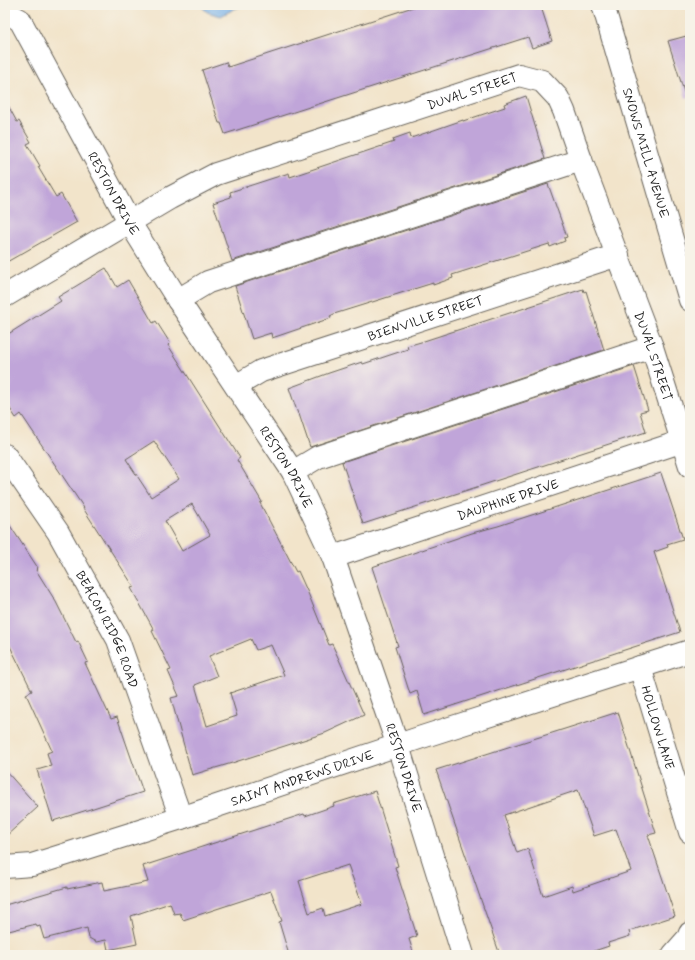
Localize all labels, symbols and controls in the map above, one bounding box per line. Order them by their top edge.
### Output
street label: DUVAL STREET [425,69,520,114]
street label: SNOWS MILL AVENUE [618,86,672,220]
street label: RESTON DRIVE [83,149,142,239]
street label: BIENVILLE STREET [366,292,486,346]
street label: DUVAL STREET [629,309,676,404]
street label: RESTON DRIVE [255,423,316,511]
street label: DAUPHINE DRIVE [455,476,562,525]
street label: BEACON RIDGE ROAD [71,568,141,691]
street label: HOLLOW LANE [636,684,678,772]
street label: RESTON DRIVE [381,721,425,815]
street label: SAINT ANDREWS DRIVE [229,747,376,811]

